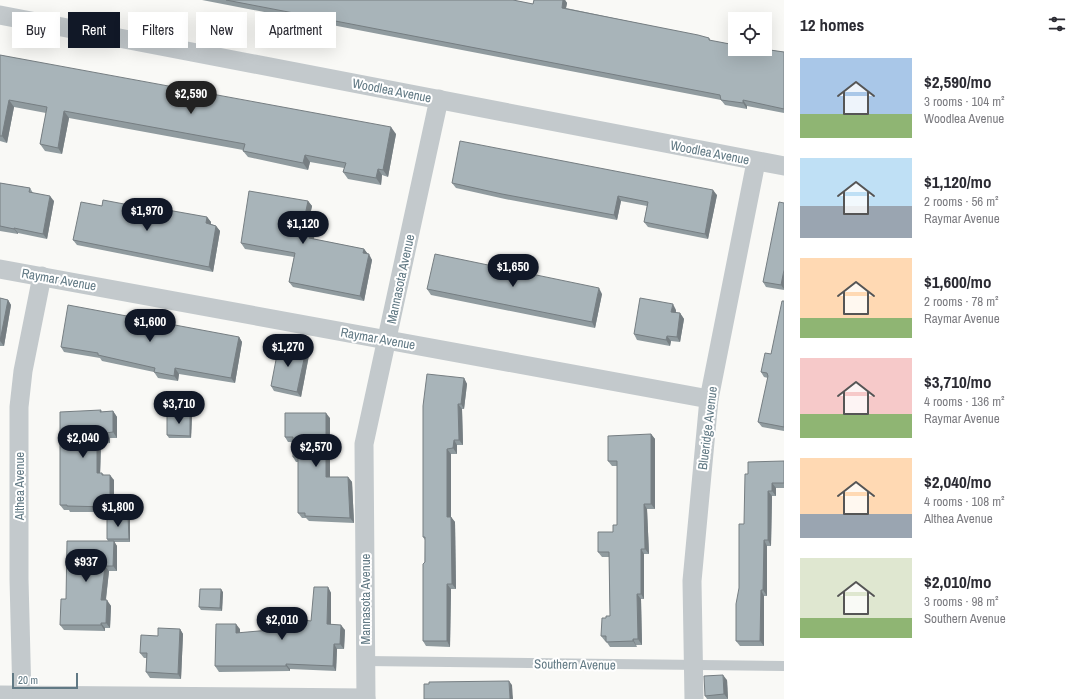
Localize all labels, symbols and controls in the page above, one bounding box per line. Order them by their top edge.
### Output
chip: Buy [12,12,60,48]
chip: Rent [68,12,120,48]
chip: Filters [128,12,188,48]
chip: New [196,12,247,48]
chip: Apartment [255,12,336,48]
map controls [728,12,772,56]
button: locate [728,12,772,56]
text: 12 homes [800,13,864,36]
icon: filters [1046,13,1068,35]
text: $2,590/mo [924,70,991,93]
street label: Woodlea Avenue [351,74,433,107]
icon: home [832,74,880,122]
pin: $2,590 [158,81,224,115]
text: $2,590 [175,85,207,102]
text: 3 rooms · 104 m² [924,93,1005,110]
text: Woodlea Avenue [924,110,1004,127]
street label: Woodlea Avenue [669,136,751,169]
text: $1,120/mo [924,170,991,193]
icon: home [832,174,880,222]
text: 2 rooms · 56 m² [924,193,999,210]
pin: $1,970 [114,198,180,232]
text: $1,970 [131,202,163,219]
text: Raymar Avenue [924,210,1000,227]
pin: $1,120 [270,211,336,245]
text: $1,120 [287,215,319,232]
street label: Mannasota Avenue [383,233,418,325]
pin: $1,650 [480,254,546,288]
text: $1,650 [497,258,529,275]
street label: Raymar Avenue [20,265,98,294]
text: $1,600/mo [924,270,991,293]
icon: home [832,274,880,322]
text: 2 rooms · 78 m² [924,293,999,310]
pin: $1,600 [117,309,183,343]
text: Raymar Avenue [924,310,1000,327]
text: $1,600 [134,313,166,330]
street label: Raymar Avenue [339,324,417,353]
pin: $1,270 [255,334,321,368]
text: $1,270 [272,338,304,355]
text: $3,710/mo [924,370,991,393]
icon: home [832,374,880,422]
street label: Blueridge Avenue [694,385,721,471]
pin: $3,710 [146,391,212,425]
text: 4 rooms · 136 m² [924,393,1005,410]
text: $3,710 [163,395,195,412]
text: Raymar Avenue [924,410,1000,427]
pin: $2,040 [50,425,116,459]
text: $2,040 [67,429,99,446]
pin: $2,570 [283,434,349,468]
text: $2,570 [300,438,332,455]
street label: Althea Avenue [11,452,28,521]
text: $2,040/mo [924,470,991,493]
icon: home [832,474,880,522]
text: 4 rooms · 108 m² [924,493,1005,510]
pin: $1,800 [85,494,151,528]
text: $1,800 [102,498,134,515]
text: Althea Avenue [924,510,993,527]
pin: $937 [62,549,110,583]
text: $937 [74,553,98,570]
street label: Mannasota Avenue [357,553,374,645]
text: $2,010/mo [924,570,991,593]
icon: home [832,574,880,622]
text: 3 rooms · 98 m² [924,593,999,610]
pin: $2,010 [249,607,315,641]
text: Southern Avenue [924,610,1006,627]
text: $2,010 [266,611,298,628]
street label: Southern Avenue [534,655,616,674]
scale bar [12,671,78,690]
text: 20 m [18,673,38,687]

